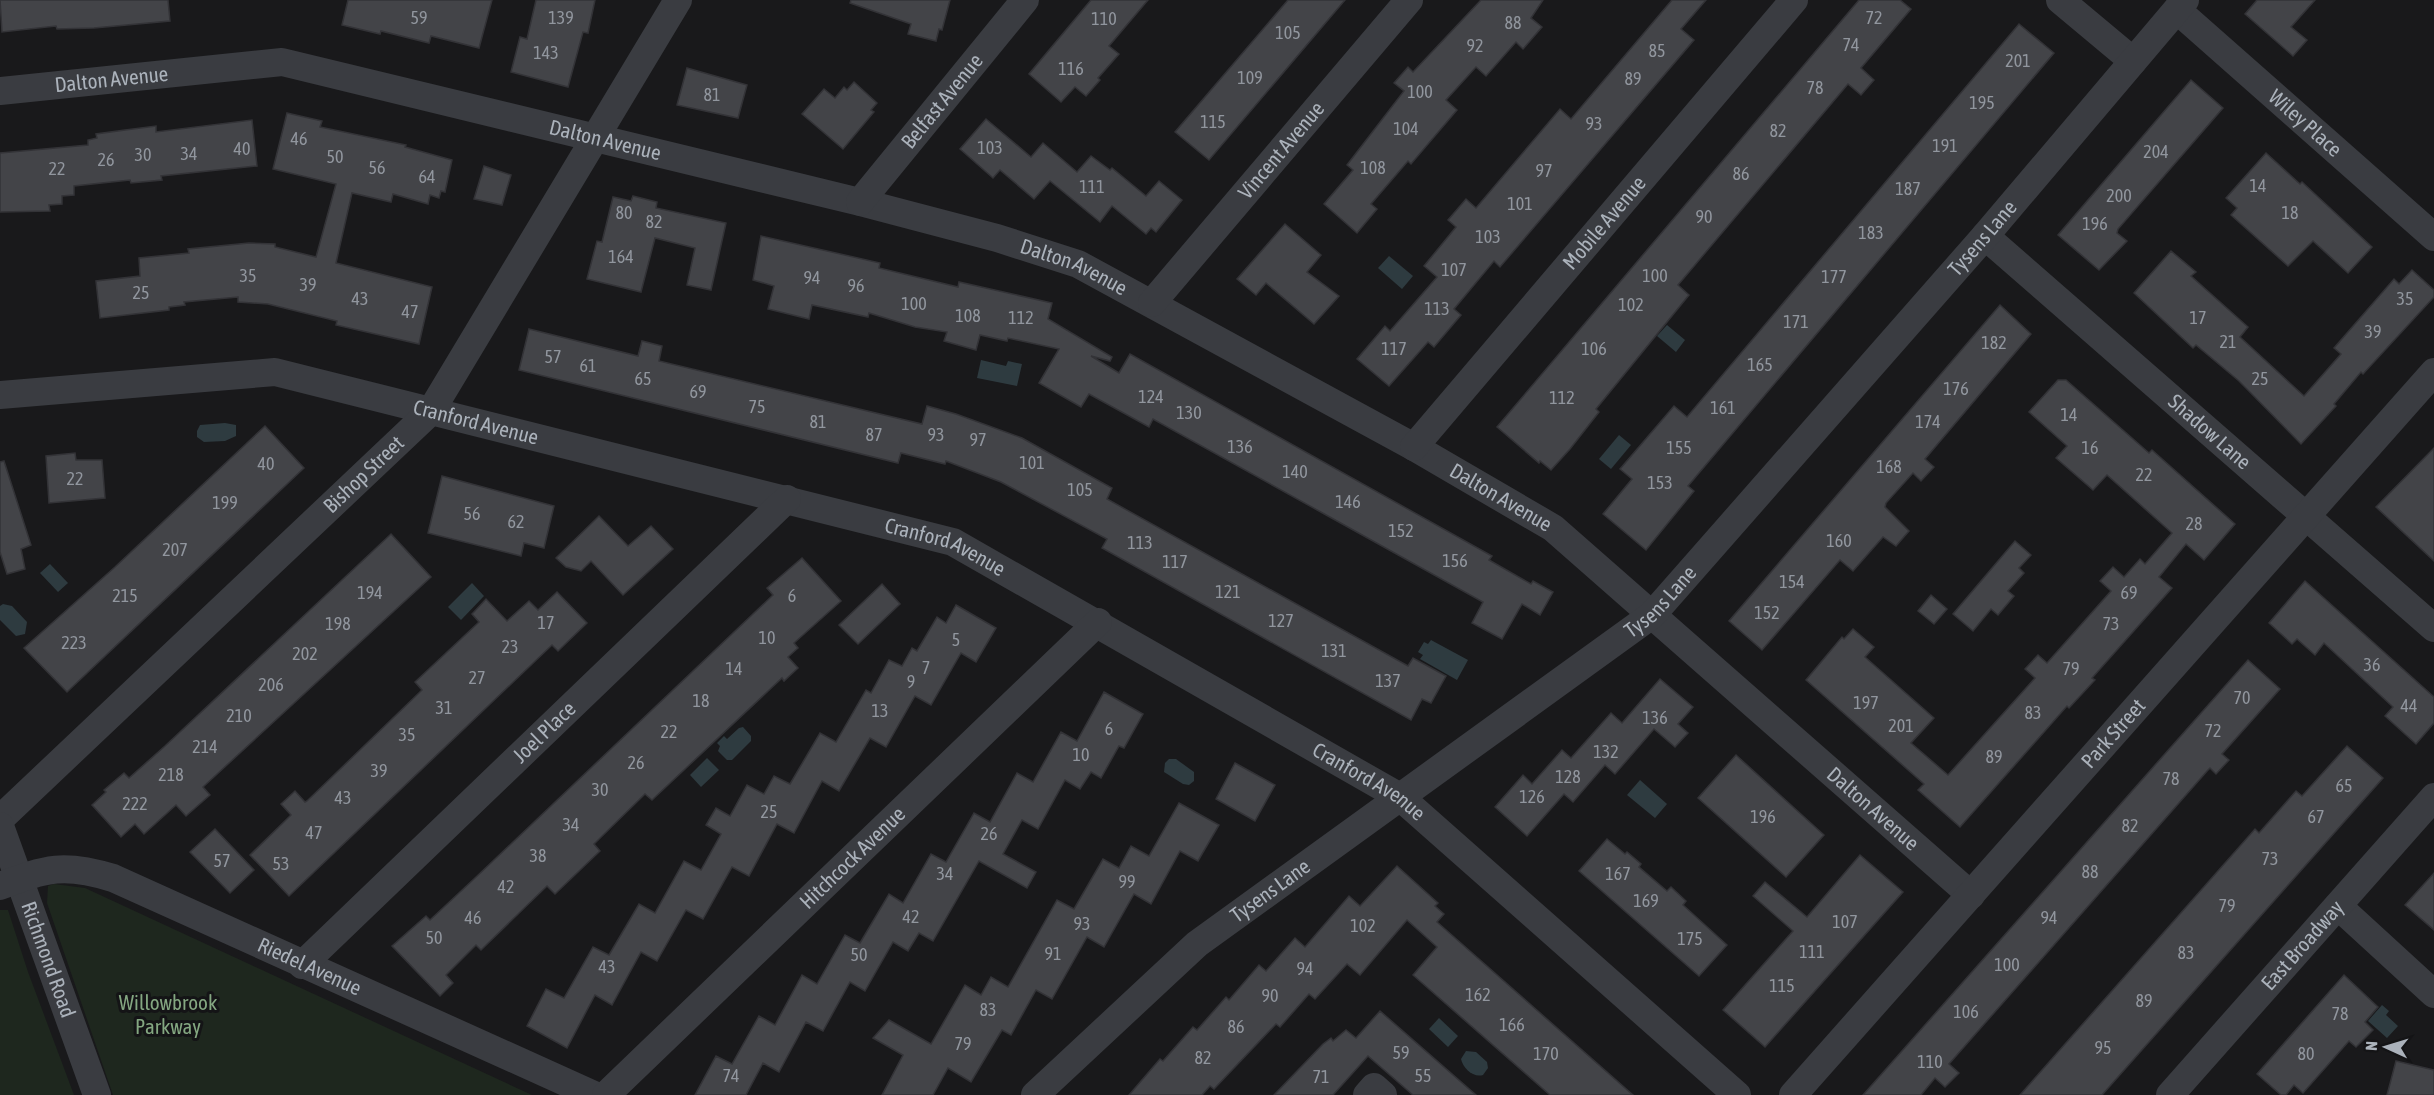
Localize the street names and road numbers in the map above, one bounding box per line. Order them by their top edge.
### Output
street label: Belfast Avenue [896,48,987,153]
street label: Dalton Avenue [53,61,169,96]
street label: Wiley Place [2264,84,2347,161]
street label: Vincent Avenue [1233,96,1329,203]
street label: Dalton Avenue [547,114,664,164]
street label: Mobile Avenue [1557,171,1650,274]
street label: Tysens Lane [1943,195,2021,280]
street label: Dalton Avenue [1018,233,1132,300]
street label: Shadow Lane [2164,389,2256,474]
street label: Cranford Avenue [411,394,541,449]
street label: Bishop Street [318,430,408,517]
street label: Dalton Avenue [1446,458,1557,536]
street label: Cranford Avenue [882,512,1010,580]
street label: Tysens Lane [1619,560,1701,642]
street label: Park Street [2076,693,2150,772]
street label: Joel Place [507,696,580,767]
street label: Cranford Avenue [1309,737,1431,825]
street label: Dalton Avenue [1823,761,1924,855]
street label: Hitchcock Avenue [794,801,909,913]
street label: Tysens Lane [1225,853,1314,927]
street label: East Broadway [2256,895,2348,994]
street label: Richmond Road [17,898,81,1020]
street label: Riedel Avenue [254,932,365,999]

